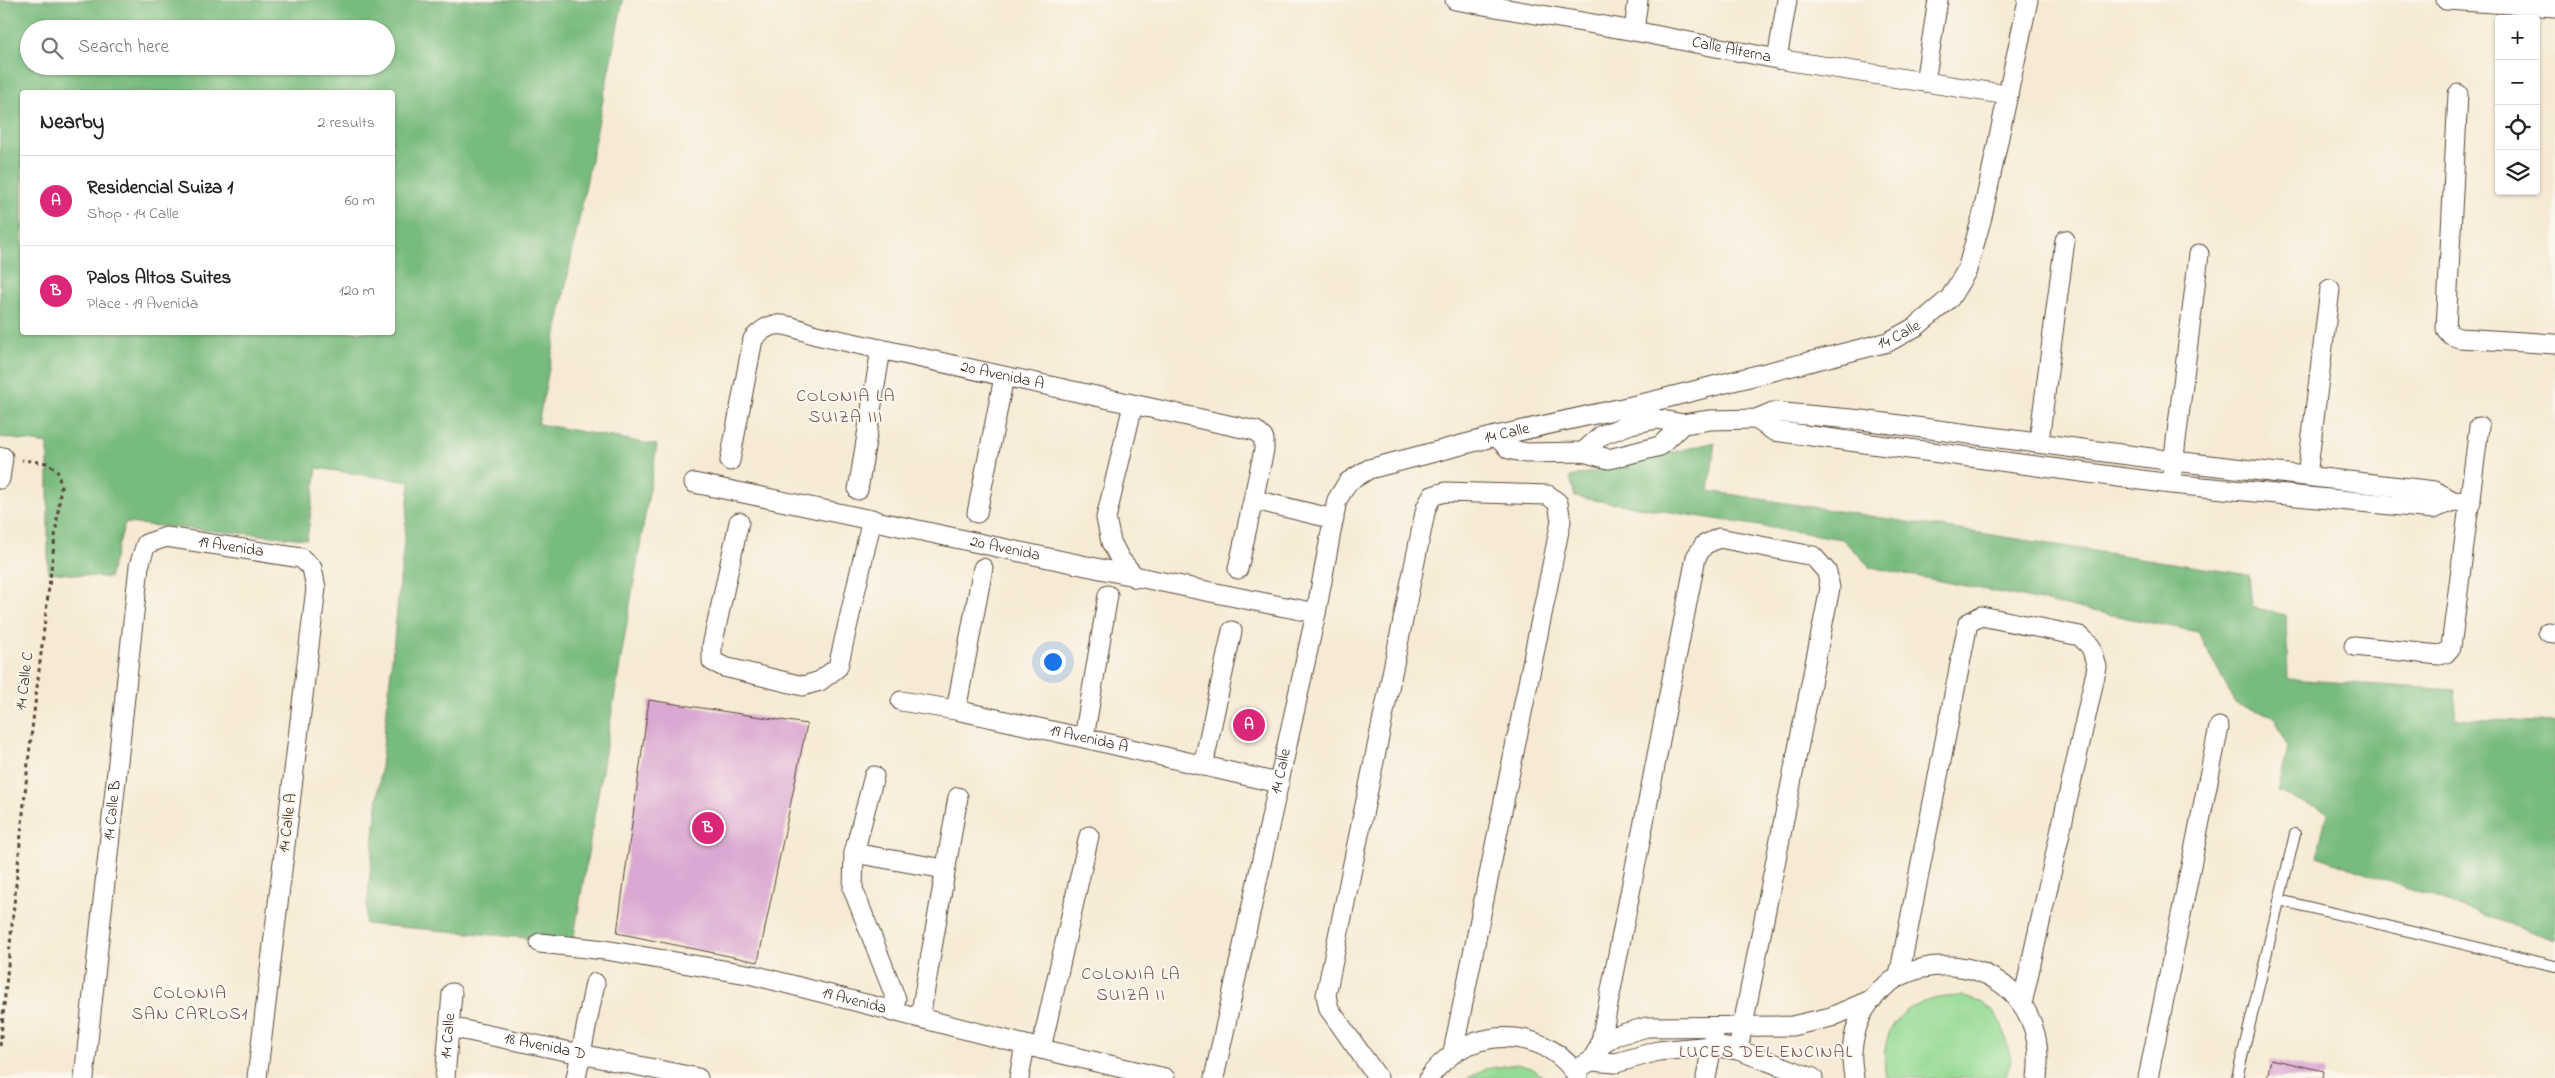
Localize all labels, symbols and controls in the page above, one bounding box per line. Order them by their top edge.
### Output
map controls [2495,15,2540,195]
button: + [2495,15,2540,60]
search box [20,20,395,75]
street label: Calle Alterna [1690,31,1773,70]
icon: search [38,34,66,62]
text: Search here [78,34,169,61]
button: − [2495,60,2540,105]
button: locate [2495,105,2540,150]
text: Nearby [40,108,104,138]
text: 2 results [317,111,375,135]
button: layers [2495,150,2540,195]
text: Residencial Suiza 1 [87,175,233,202]
text: A [51,189,61,213]
text: 60 m [345,189,375,213]
text: Shop · 14 Calle [87,202,179,226]
text: Palos Altos Suites [87,265,231,292]
text: B [51,279,61,303]
text: 120 m [339,279,375,303]
text: Place · 19 Avenida [87,292,198,316]
street label: 14 Calle [1875,314,1926,356]
street label: 20 Avenida A [958,355,1047,396]
district label: COLONIA LA SUIZA III [796,384,896,431]
street label: 14 Calle [1482,417,1532,451]
street label: 19 Avenida [197,530,265,564]
street label: 20 Avenida [968,530,1042,568]
your location [1040,649,1066,675]
street label: 14 Calle C [10,650,40,711]
pin: A [1233,706,1265,744]
street label: 19 Avenida A [1048,719,1131,760]
street label: 14 Calle [1265,746,1298,796]
street label: 14 Calle B [98,779,128,842]
street label: 14 Calle A [272,792,304,854]
pin: B [692,809,724,847]
district label: COLONIA LA SUIZA II [1081,962,1181,1009]
district label: COLONIA SAN CARLOS1 [132,981,248,1028]
street label: 19 Avenida [819,981,889,1021]
street label: 14 Calle [435,1012,462,1060]
street label: 18 Avenida D [502,1027,588,1067]
district label: LUCES DEL ENCINAL [1679,1040,1853,1066]

